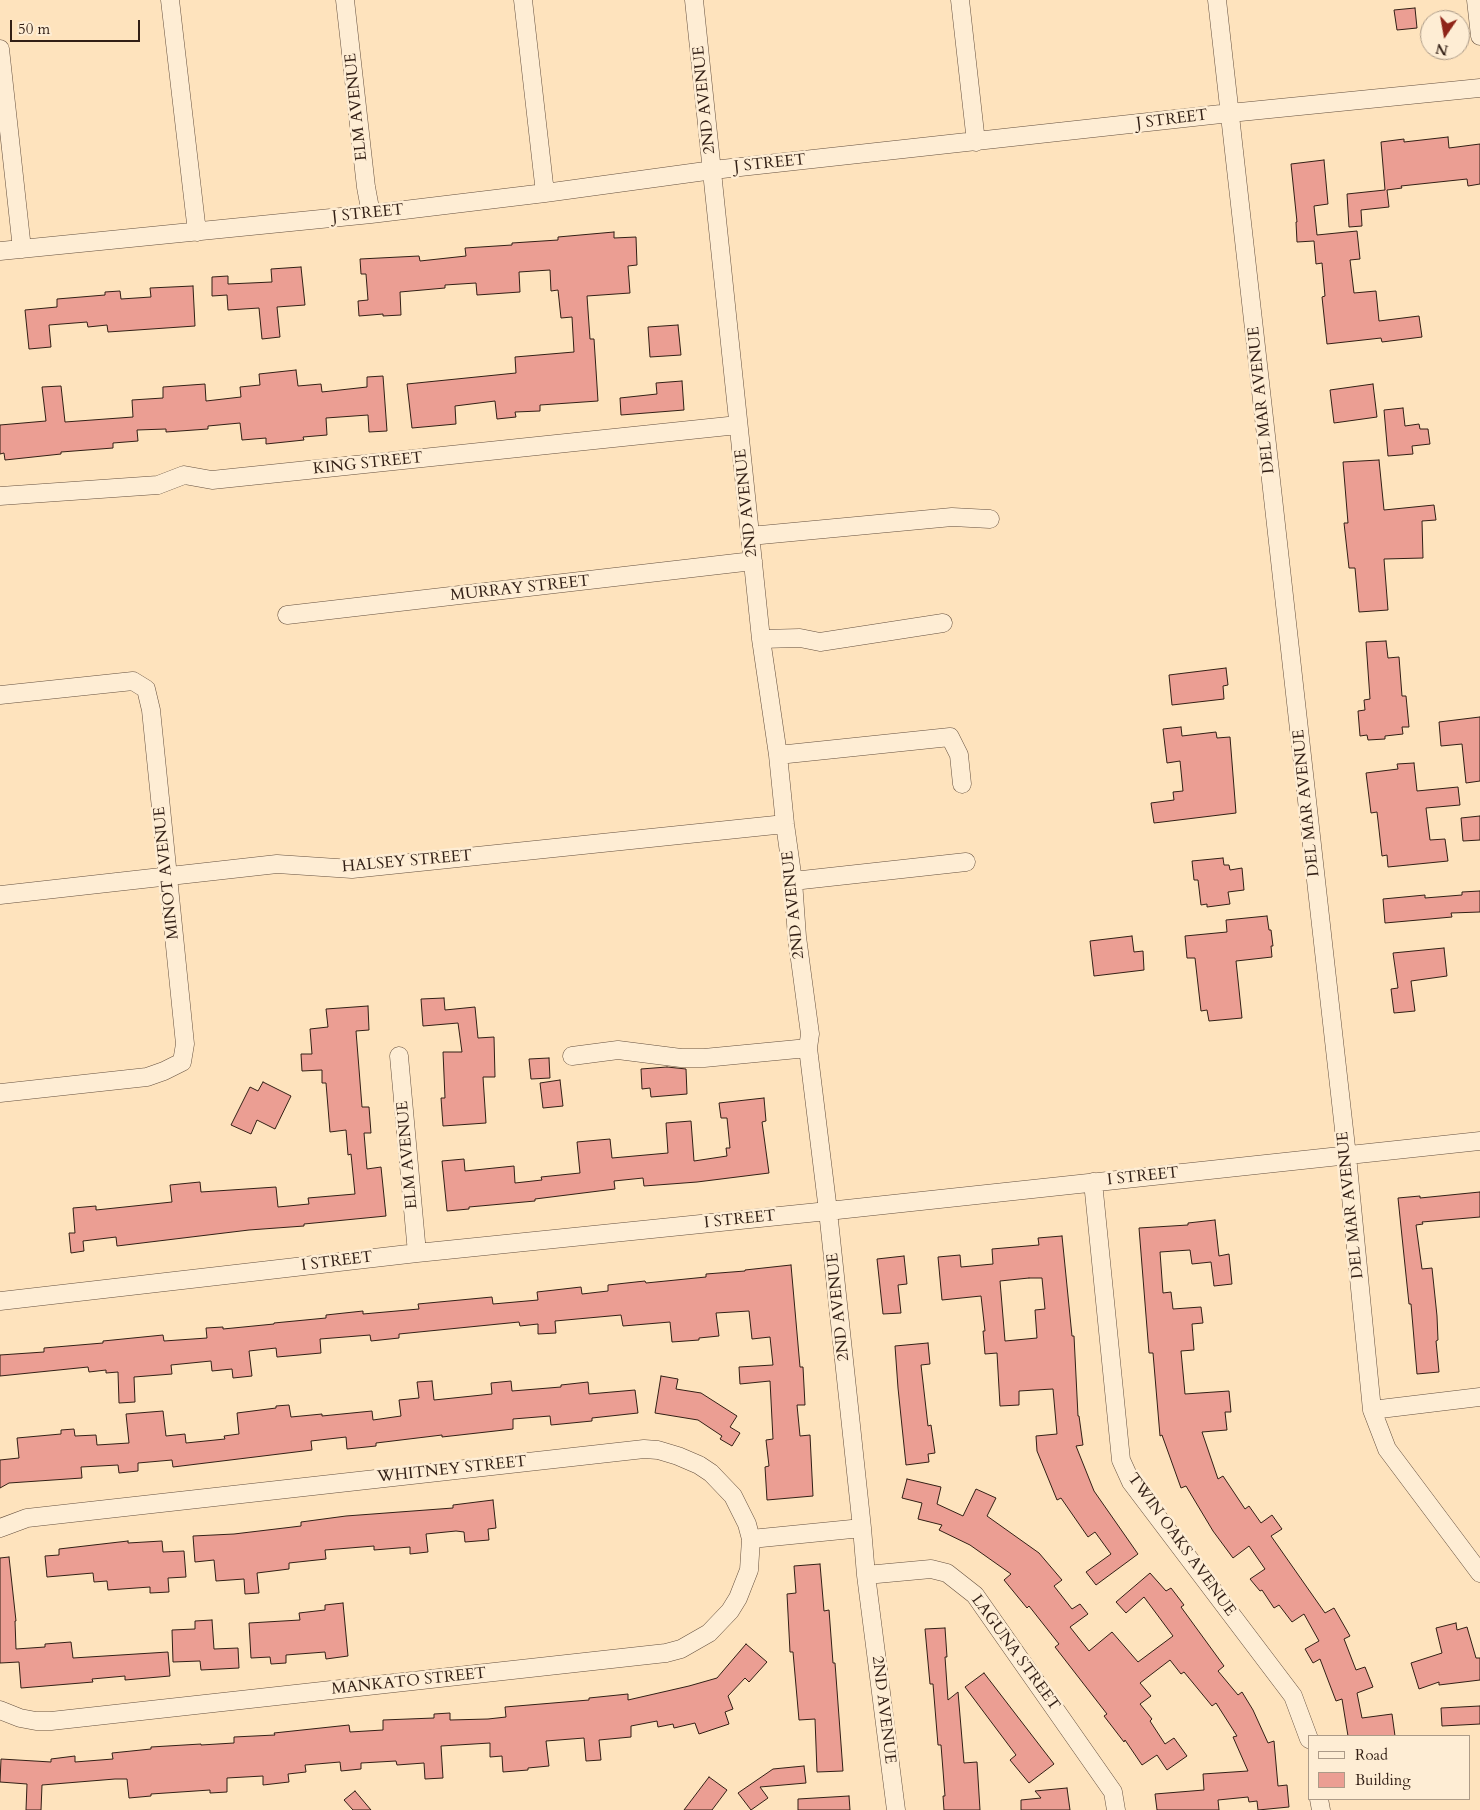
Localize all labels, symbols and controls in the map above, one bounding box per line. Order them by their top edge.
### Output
scale bar [12,10,142,42]
north arrow [1420,10,1470,60]
text: 50 m [18,19,50,39]
text: N [1434,39,1450,60]
street label: 2ND AVENUE [690,45,720,155]
street label: ELM AVENUE [342,52,372,162]
street label: J STREET [1135,106,1209,134]
street label: J STREET [733,151,807,177]
street label: J STREET [331,201,405,227]
street label: DEL MAR AVENUE [1245,325,1279,475]
street label: 2ND AVENUE [732,448,762,558]
street label: KING STREET [312,449,424,479]
street label: MURRAY STREET [449,572,591,606]
street label: DEL MAR AVENUE [1290,728,1324,878]
street label: MINOT AVENUE [150,806,184,940]
street label: HALSEY STREET [341,847,473,877]
street label: 2ND AVENUE [779,850,809,960]
street label: ELM AVENUE [394,1100,422,1210]
street label: DEL MAR AVENUE [1334,1130,1368,1280]
street label: I STREET [1106,1164,1180,1190]
street label: I STREET [703,1207,777,1233]
street label: I STREET [300,1248,374,1276]
street label: 2ND AVENUE [824,1252,854,1362]
street label: WHITNEY STREET [376,1453,528,1487]
street label: TWIN OAKS AVENUE [1123,1470,1239,1620]
street label: LAGUNA STREET [967,1591,1063,1715]
street label: 2ND AVENUE [867,1655,899,1765]
street label: MANKATO STREET [331,1664,487,1700]
legend [1308,1735,1470,1800]
text: Road [1355,1745,1388,1765]
text: Building [1355,1770,1411,1790]

